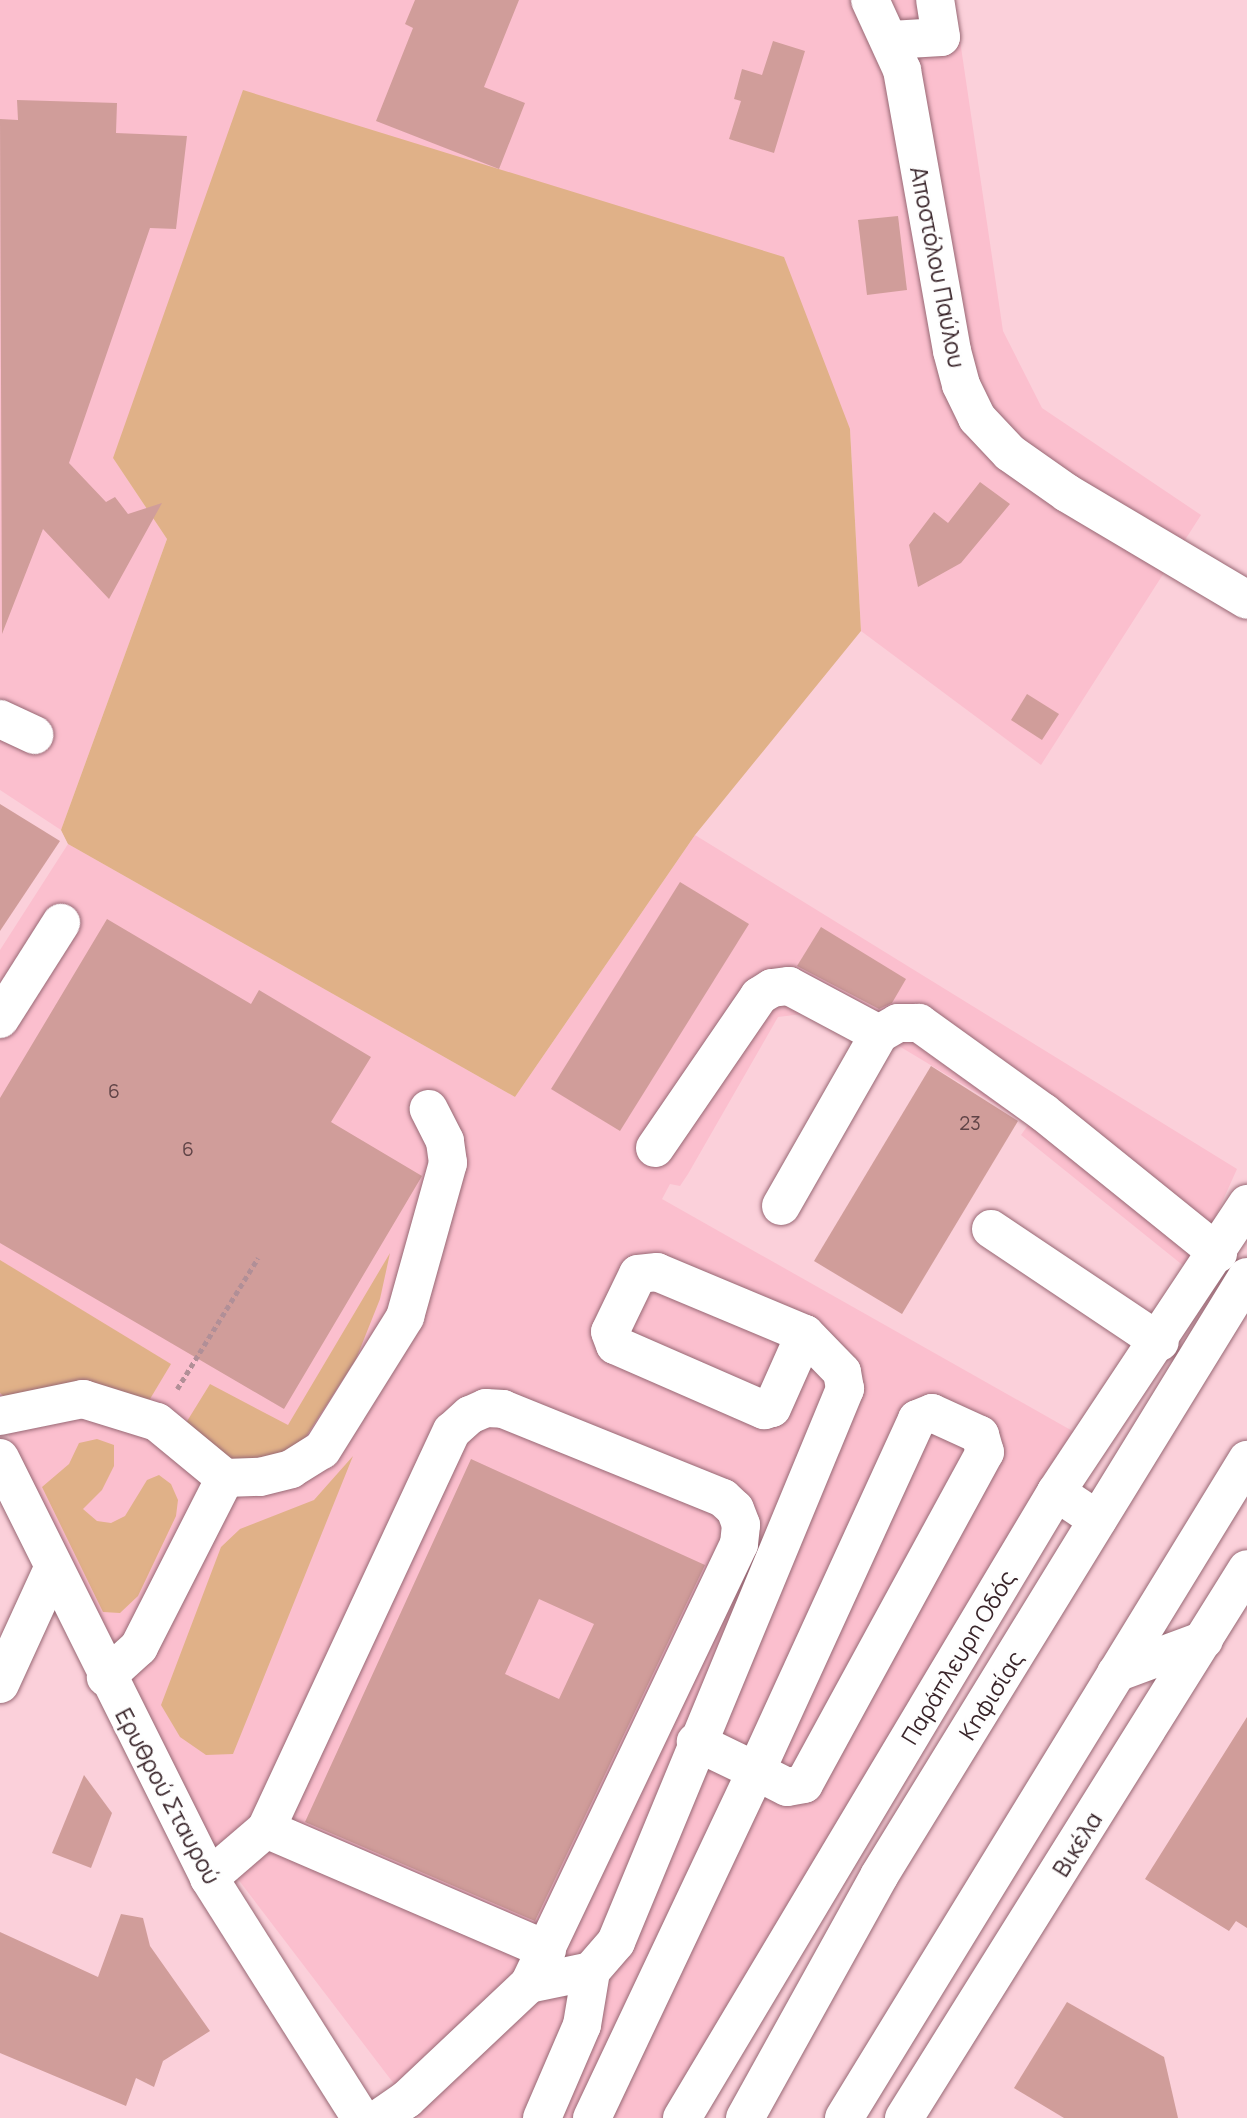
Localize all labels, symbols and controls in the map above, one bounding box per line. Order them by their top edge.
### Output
street label: Αποστόλου Παύλου [905,164,971,370]
house number: 6 [108,1081,120,1103]
house number: 23 [959,1113,981,1135]
house number: 6 [182,1139,194,1161]
street label: Παράπλευρη Οδός [895,1565,1021,1749]
street label: Κηφισίας [953,1645,1029,1745]
street label: Ερυθρού Σταυρού [110,1703,226,1889]
street label: Βικέλα [1047,1807,1107,1881]

